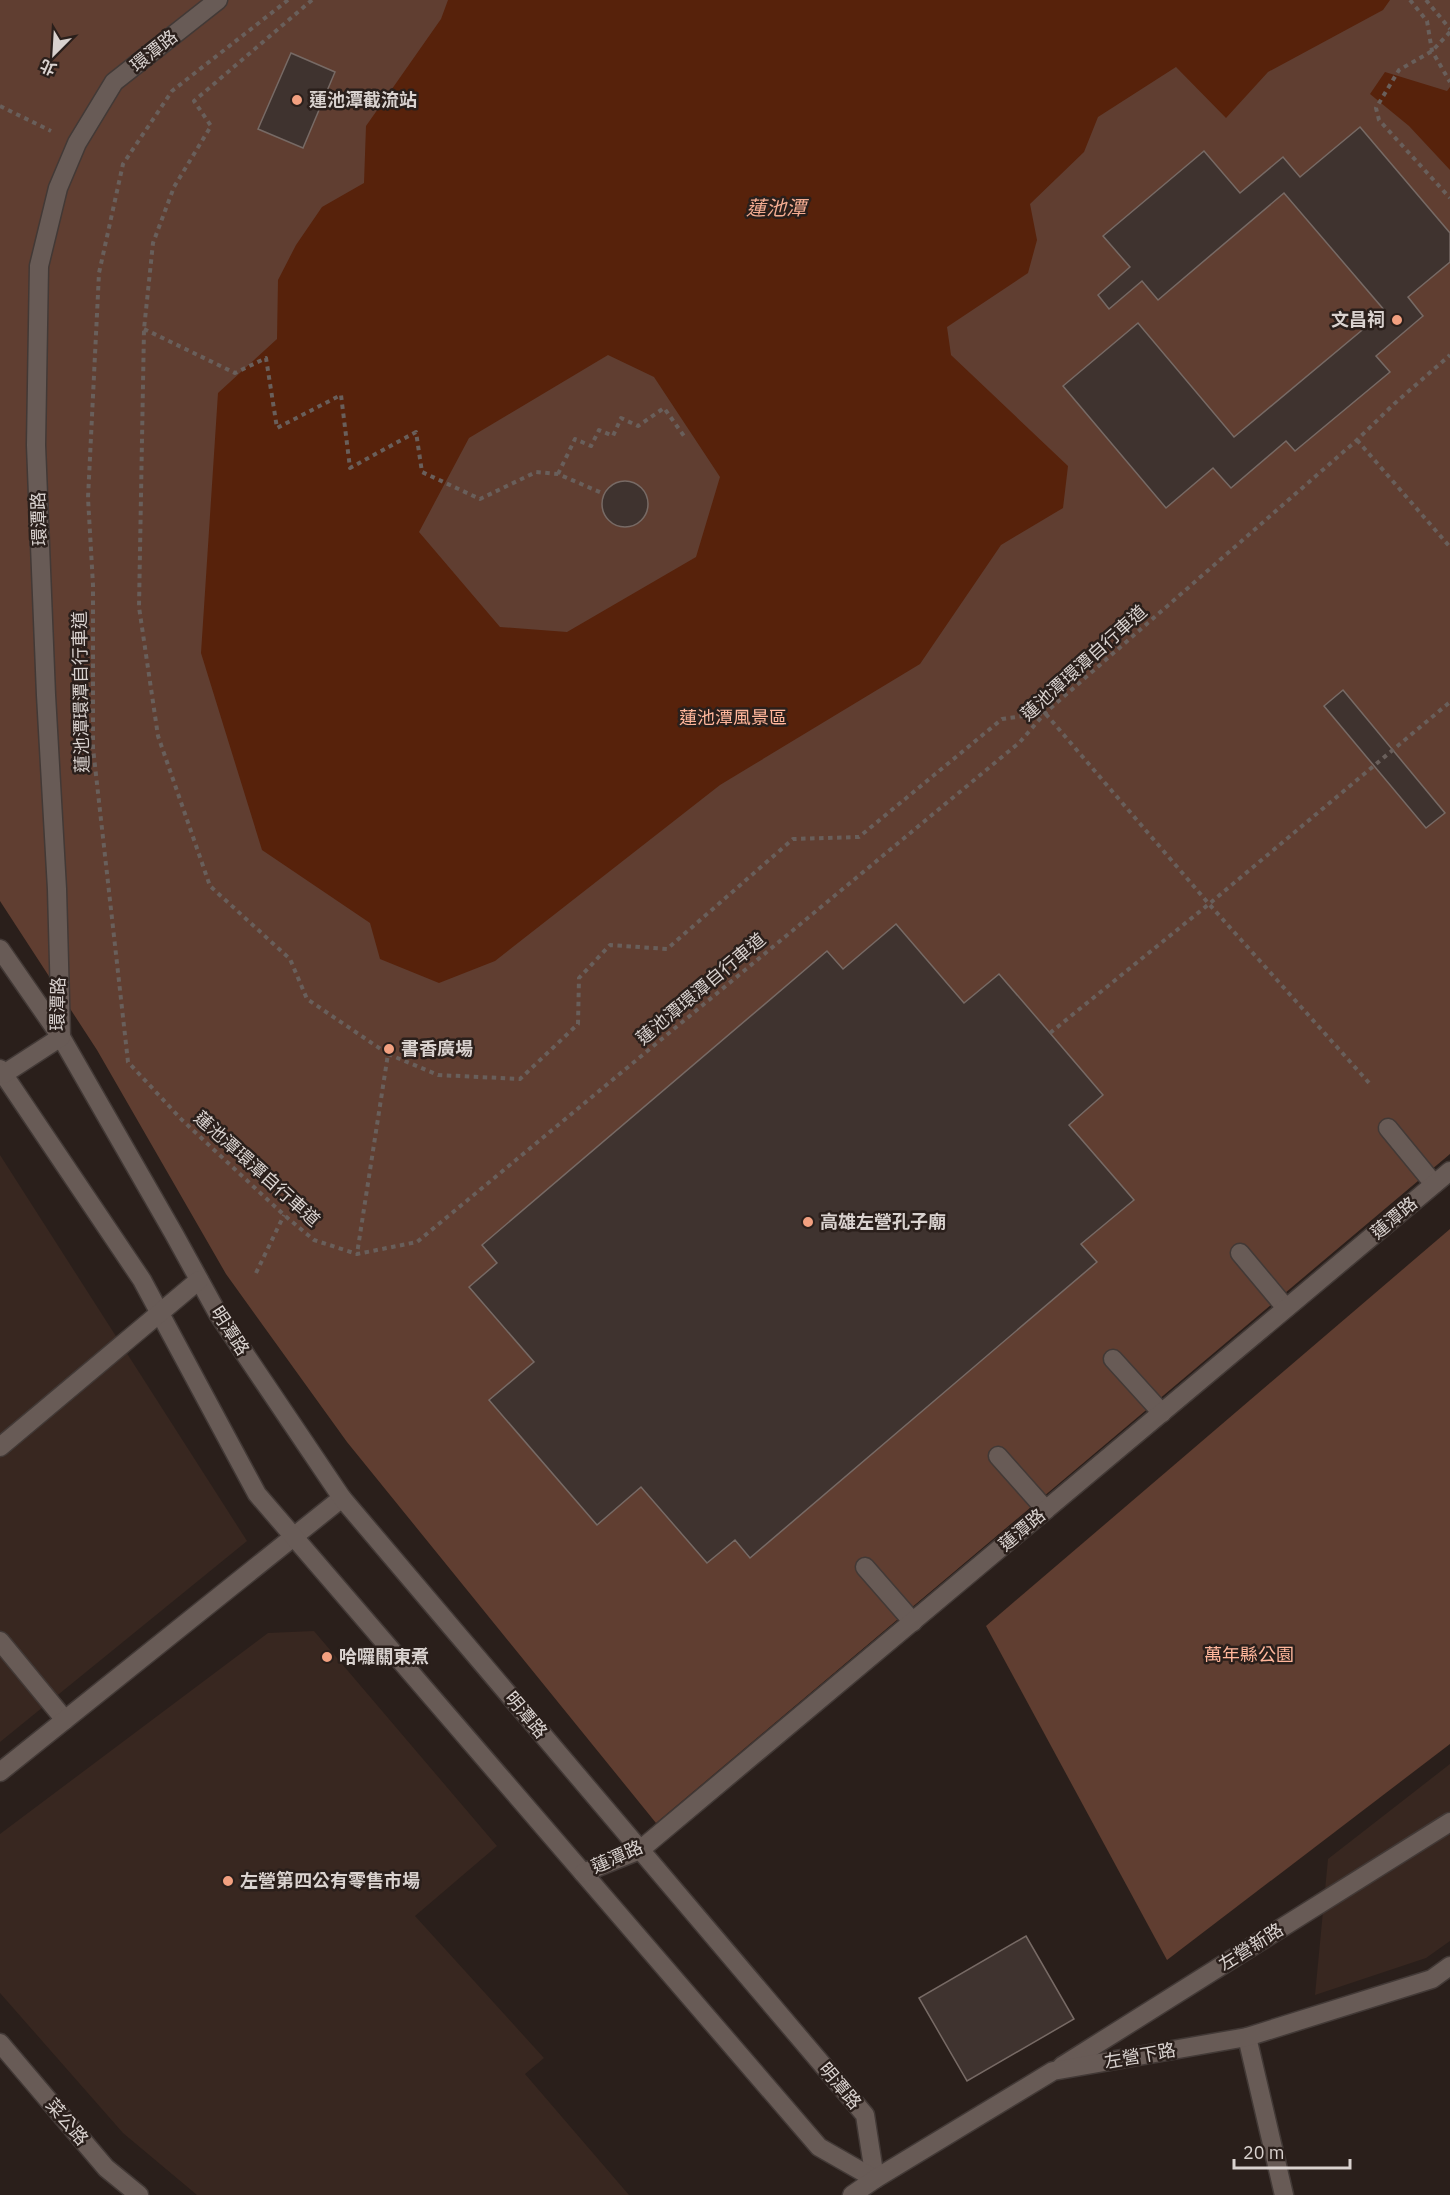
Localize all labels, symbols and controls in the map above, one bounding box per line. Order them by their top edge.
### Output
north arrow [24,24,84,84]
street label: 環潭路 [125,25,182,77]
text: 北 [37,55,59,80]
place label: 蓮池潭截流站 [309,88,417,111]
marker: 蓮池潭截流站 [290,93,304,107]
water label: 蓮池潭 [746,194,810,221]
place label: 文昌祠 [1331,308,1385,331]
marker: 文昌祠 [1390,313,1404,327]
street label: 環潭路 [26,492,51,546]
street label: 蓮池潭環潭自行車道 [1016,600,1152,725]
street label: 蓮池潭環潭自行車道 [68,611,93,773]
park label: 蓮池潭風景區 [679,706,787,729]
street label: 蓮池潭環潭自行車道 [631,928,770,1049]
street label: 環潭路 [46,977,69,1031]
place label: 書香廣場 [401,1037,473,1060]
marker: 書香廣場 [382,1042,396,1056]
street label: 蓮池潭環潭自行車道 [189,1106,325,1231]
street label: 蓮潭路 [1366,1191,1422,1244]
place label: 高雄左營孔子廟 [820,1210,946,1233]
marker: 高雄左營孔子廟 [801,1215,815,1229]
street label: 明潭路 [206,1302,255,1360]
street label: 蓮潭路 [994,1503,1050,1556]
park label: 萬年縣公園 [1204,1643,1294,1666]
place label: 哈囉關東煮 [339,1645,429,1668]
marker: 哈囉關東煮 [320,1650,334,1664]
street label: 明潭路 [500,1687,553,1743]
street label: 蓮潭路 [587,1835,646,1878]
place label: 左營第四公有零售市場 [240,1869,420,1892]
marker: 左營第四公有零售市場 [221,1874,235,1888]
street label: 左營新路 [1214,1918,1287,1975]
street label: 左營下路 [1102,2038,1177,2073]
street label: 明潭路 [814,2058,867,2114]
street label: 菜公路 [41,2094,94,2150]
scale bar [1234,2132,1350,2170]
text: 20 m [1243,2141,1285,2164]

